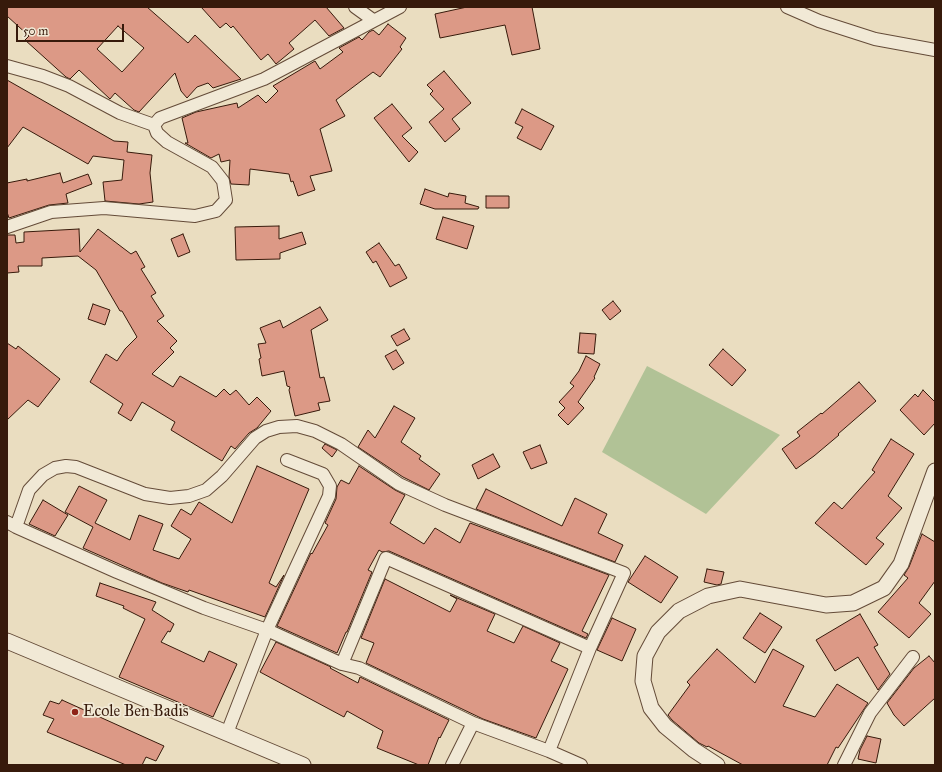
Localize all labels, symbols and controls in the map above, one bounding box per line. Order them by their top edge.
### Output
scale bar [18,16,126,42]
text: 50 m [23,24,48,38]
place label: Ecole Ben Badis [83,702,189,722]
marker: Ecole Ben Badis [70,707,80,717]

